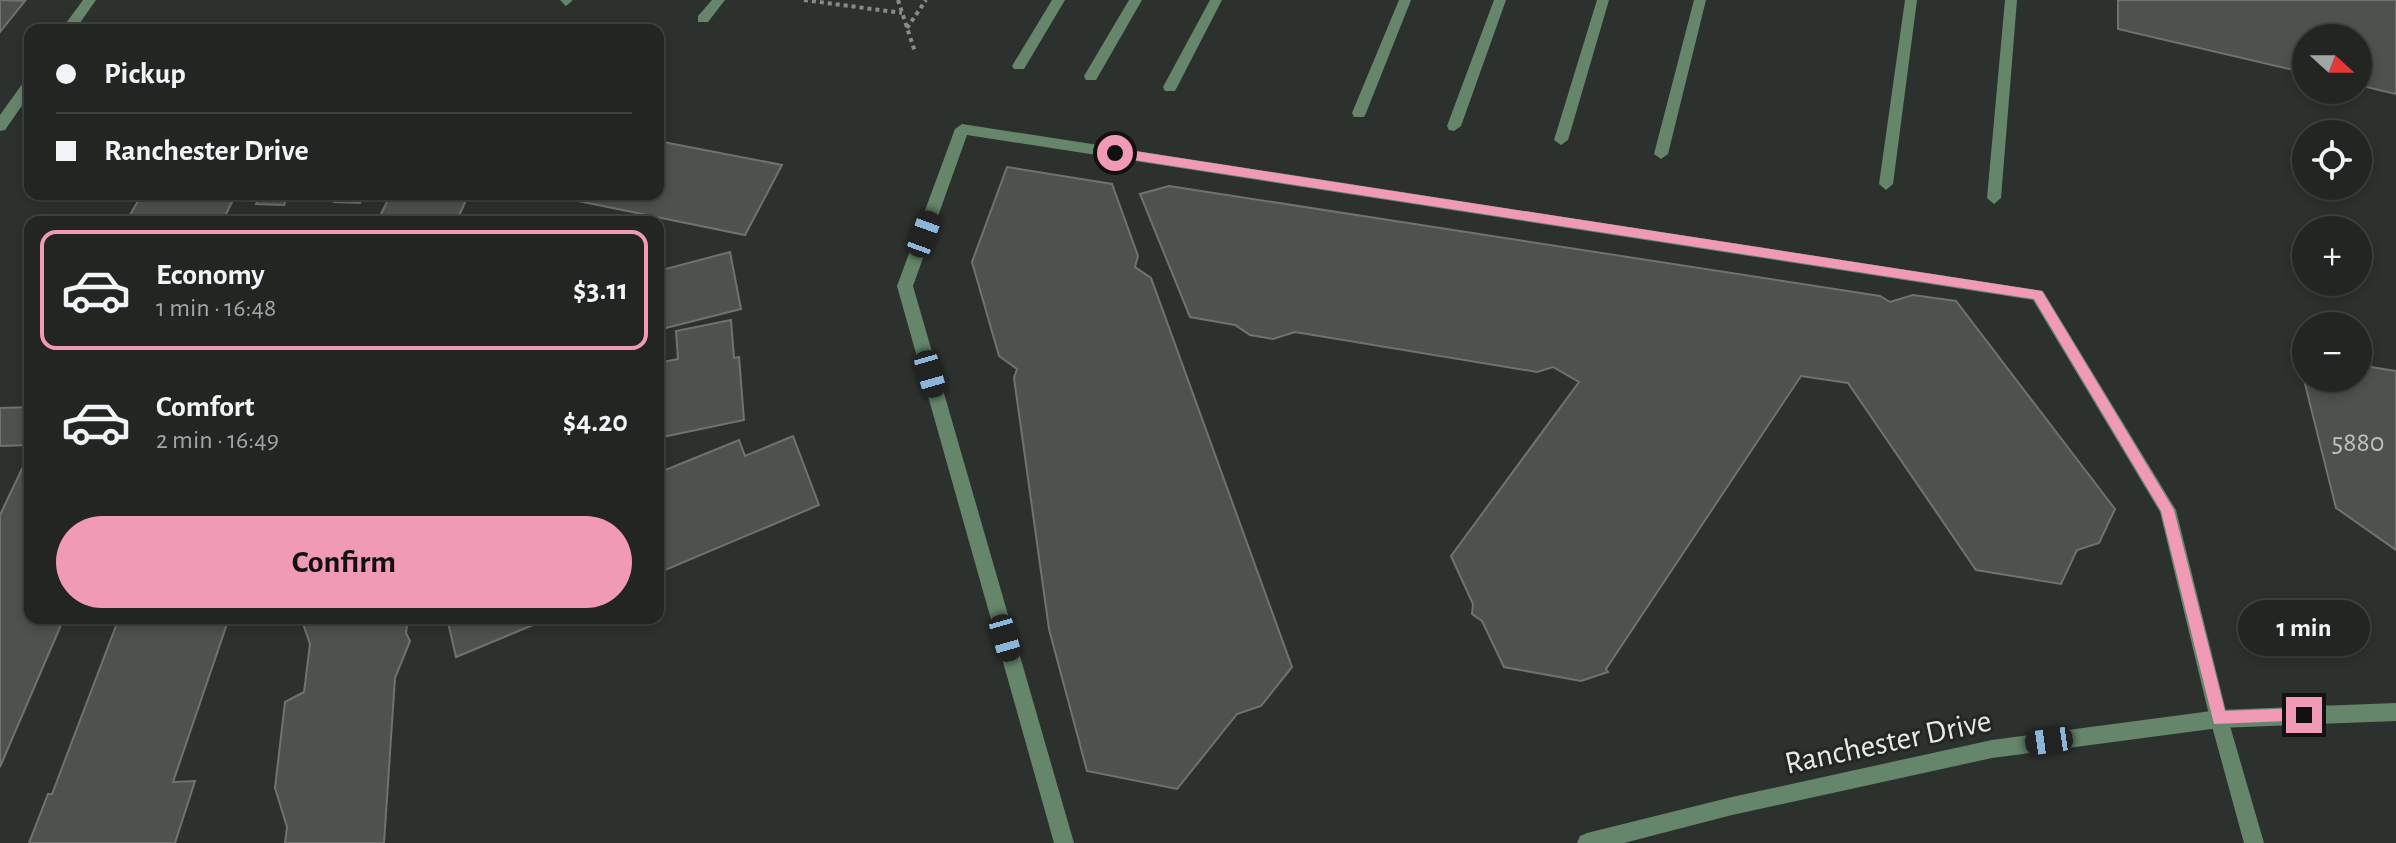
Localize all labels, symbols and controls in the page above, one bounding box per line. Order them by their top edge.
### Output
north arrow [2292,24,2372,104]
map controls [2292,24,2372,392]
text: Pickup [104,59,186,89]
button: locate [2292,120,2372,200]
route start [1097,135,1133,171]
text: Ranchester Drive [104,136,309,166]
car [905,207,943,261]
button: + [2292,216,2372,296]
icon: car [60,254,132,326]
text: Economy [156,260,265,290]
text: $3.11 [573,275,628,305]
text: 1 min · 16:48 [156,295,276,321]
button: − [2292,312,2372,392]
car [912,348,948,400]
icon: car [60,386,132,458]
text: Comfort [156,392,255,422]
text: $4.20 [563,407,628,437]
text: 2 min · 16:49 [156,427,279,453]
house number: 5880 [2331,429,2385,457]
button: Confirm [56,516,632,608]
callout: 1 min [2238,599,2370,655]
car [987,612,1023,664]
text: 1 min [2277,615,2331,641]
route end [2286,697,2322,733]
street label: Ranchester Drive [1782,704,1994,780]
car [2024,726,2074,756]

